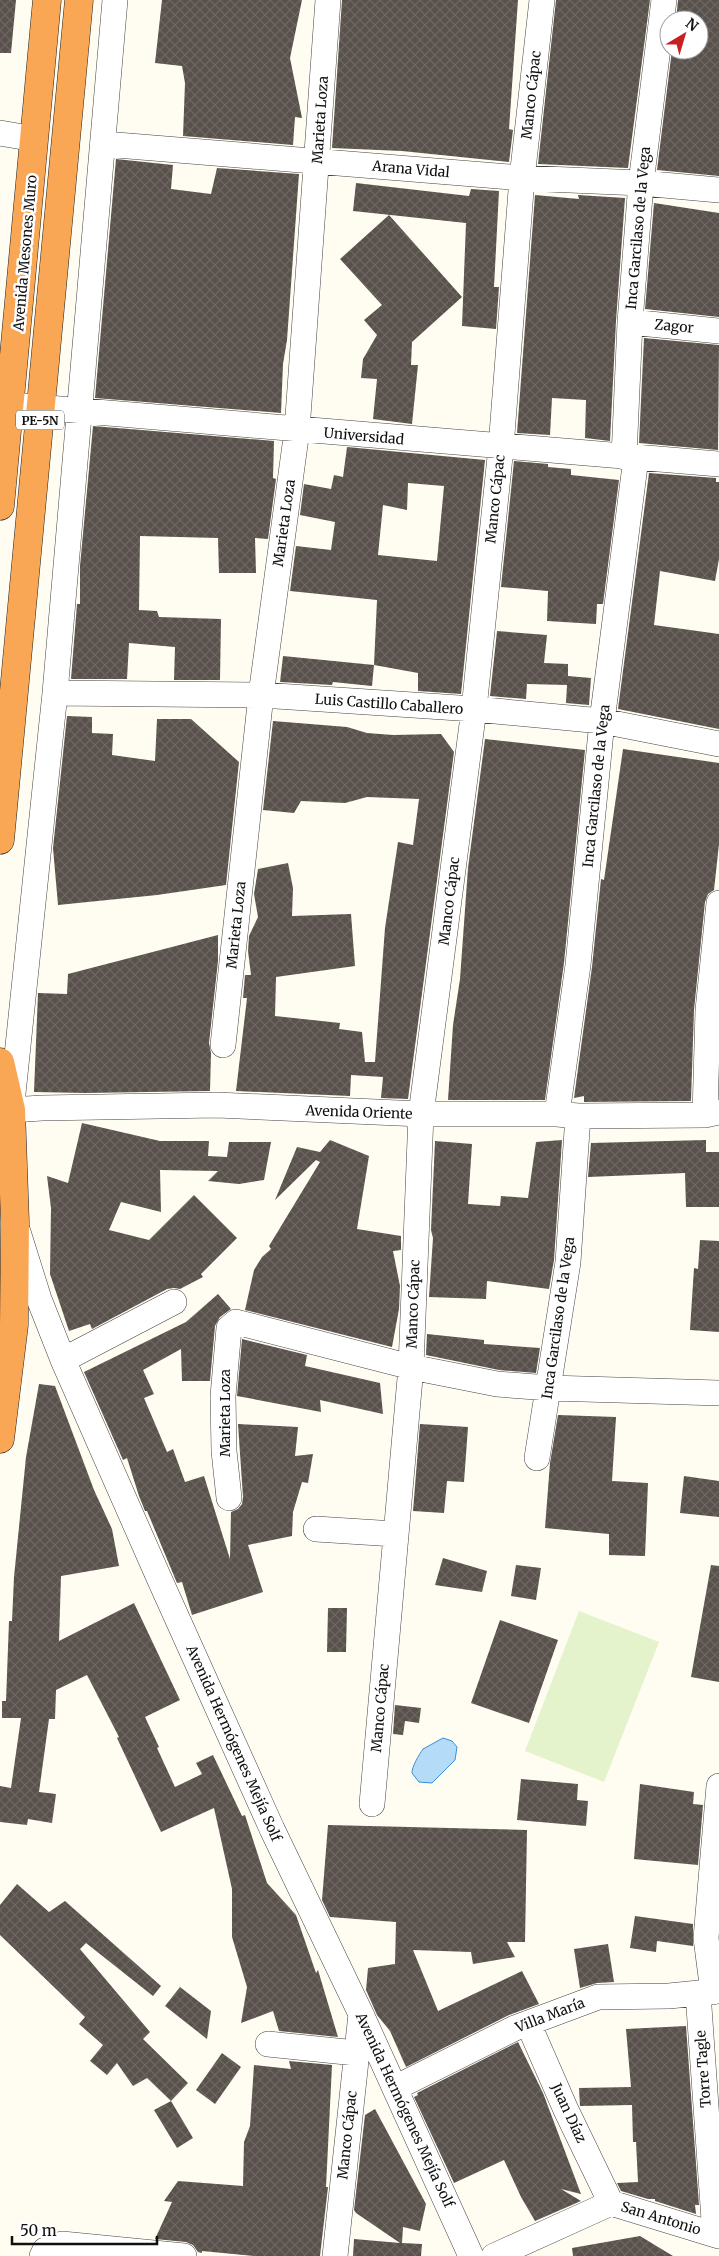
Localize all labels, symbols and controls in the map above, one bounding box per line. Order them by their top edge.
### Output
north arrow [659,10,709,60]
text: N [682,14,702,35]
street label: Manco Cápac [517,50,545,140]
street label: Marieta Loza [308,75,332,165]
street label: Inca Garcilaso de la Vega [622,145,654,310]
street label: Arana Vidal [370,157,451,181]
street label: Avenida Mesones Muro [9,174,41,333]
street label: Zagor [654,315,694,337]
road number: PE-5N [16,410,64,430]
street label: Universidad [323,424,406,449]
street label: Manco Cápac [481,454,509,544]
street label: Marieta Loza [269,478,299,568]
street label: Luis Castillo Caballero [314,690,464,718]
street label: Inca Garcilaso de la Vega [578,703,614,868]
street label: Manco Cápac [435,856,463,946]
street label: Marieta Loza [222,880,250,970]
street label: Avenida Oriente [304,1101,413,1123]
street label: Inca Garcilaso de la Vega [538,1235,578,1400]
street label: Manco Cápac [402,1259,424,1349]
street label: Marieta Loza [216,1368,234,1457]
street label: Avenida Hermógenes Mejía Solf [182,1641,286,1845]
street label: Manco Cápac [367,1663,393,1753]
street label: Villa María [512,1993,588,2037]
street label: Avenida Hermógenes Mejía Solf [351,2009,458,2211]
street label: Torre Tagle [691,2030,715,2108]
street label: Juan Díaz [547,2079,591,2146]
street label: Manco Cápac [333,2090,361,2180]
street label: San Antonio [619,2197,703,2239]
scale bar [12,2214,158,2246]
text: 50 m [20,2221,57,2240]

